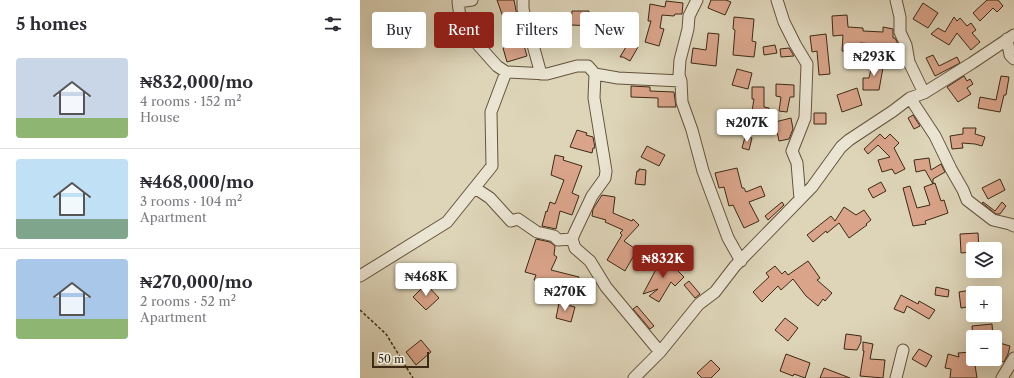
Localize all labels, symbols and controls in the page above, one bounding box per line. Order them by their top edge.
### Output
chip: Buy [372,12,426,48]
chip: Rent [434,12,494,48]
chip: Filters [502,12,572,48]
chip: New [580,12,639,48]
icon: filters [322,13,344,35]
text: 5 homes [16,14,87,34]
pin: ₦293K [846,43,902,77]
text: ₦293K [853,48,895,64]
text: ₦832,000/mo [140,72,253,92]
icon: home [48,74,96,122]
text: 4 rooms · 152 m² [140,93,241,109]
text: House [140,109,180,125]
pin: ₦207K [719,109,775,143]
text: ₦207K [726,114,768,130]
text: ₦468,000/mo [140,172,254,192]
icon: home [48,175,96,223]
text: 3 rooms · 104 m² [140,193,242,209]
text: Apartment [140,209,207,225]
map controls [966,242,1002,366]
button: layers [966,242,1002,278]
pin: ₦832K [635,245,691,279]
text: ₦832K [642,250,684,266]
pin: ₦468K [398,263,454,297]
text: ₦468K [404,268,448,284]
text: ₦270,000/mo [140,272,253,292]
icon: home [48,275,96,323]
pin: ₦270K [537,278,593,312]
text: ₦270K [544,283,586,299]
button: + [966,286,1002,322]
text: 2 rooms · 52 m² [140,293,236,309]
text: Apartment [140,309,207,325]
button: − [966,330,1002,366]
scale bar [372,350,429,369]
text: 50 m [378,352,404,366]

